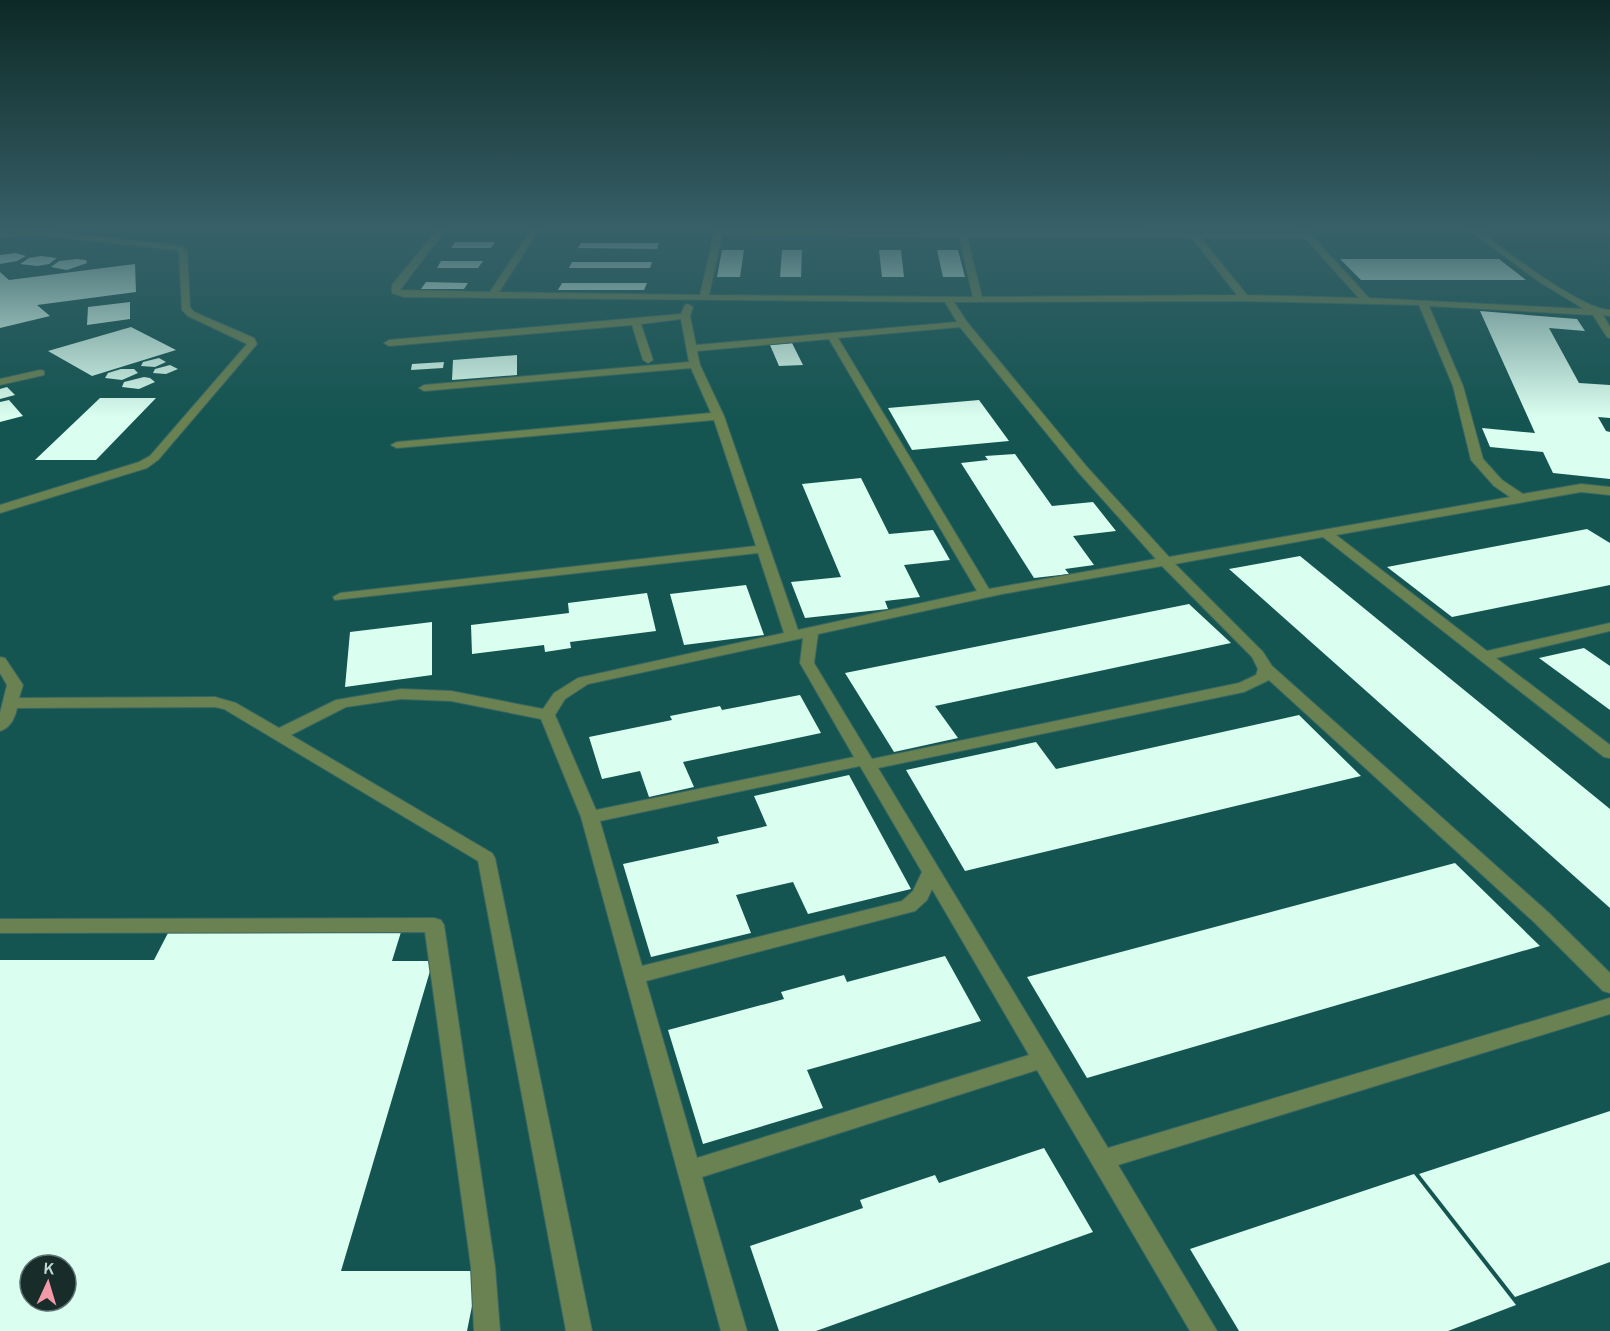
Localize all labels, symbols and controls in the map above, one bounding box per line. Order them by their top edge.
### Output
north arrow [18,1253,78,1313]
text: K [43,1260,55,1280]

